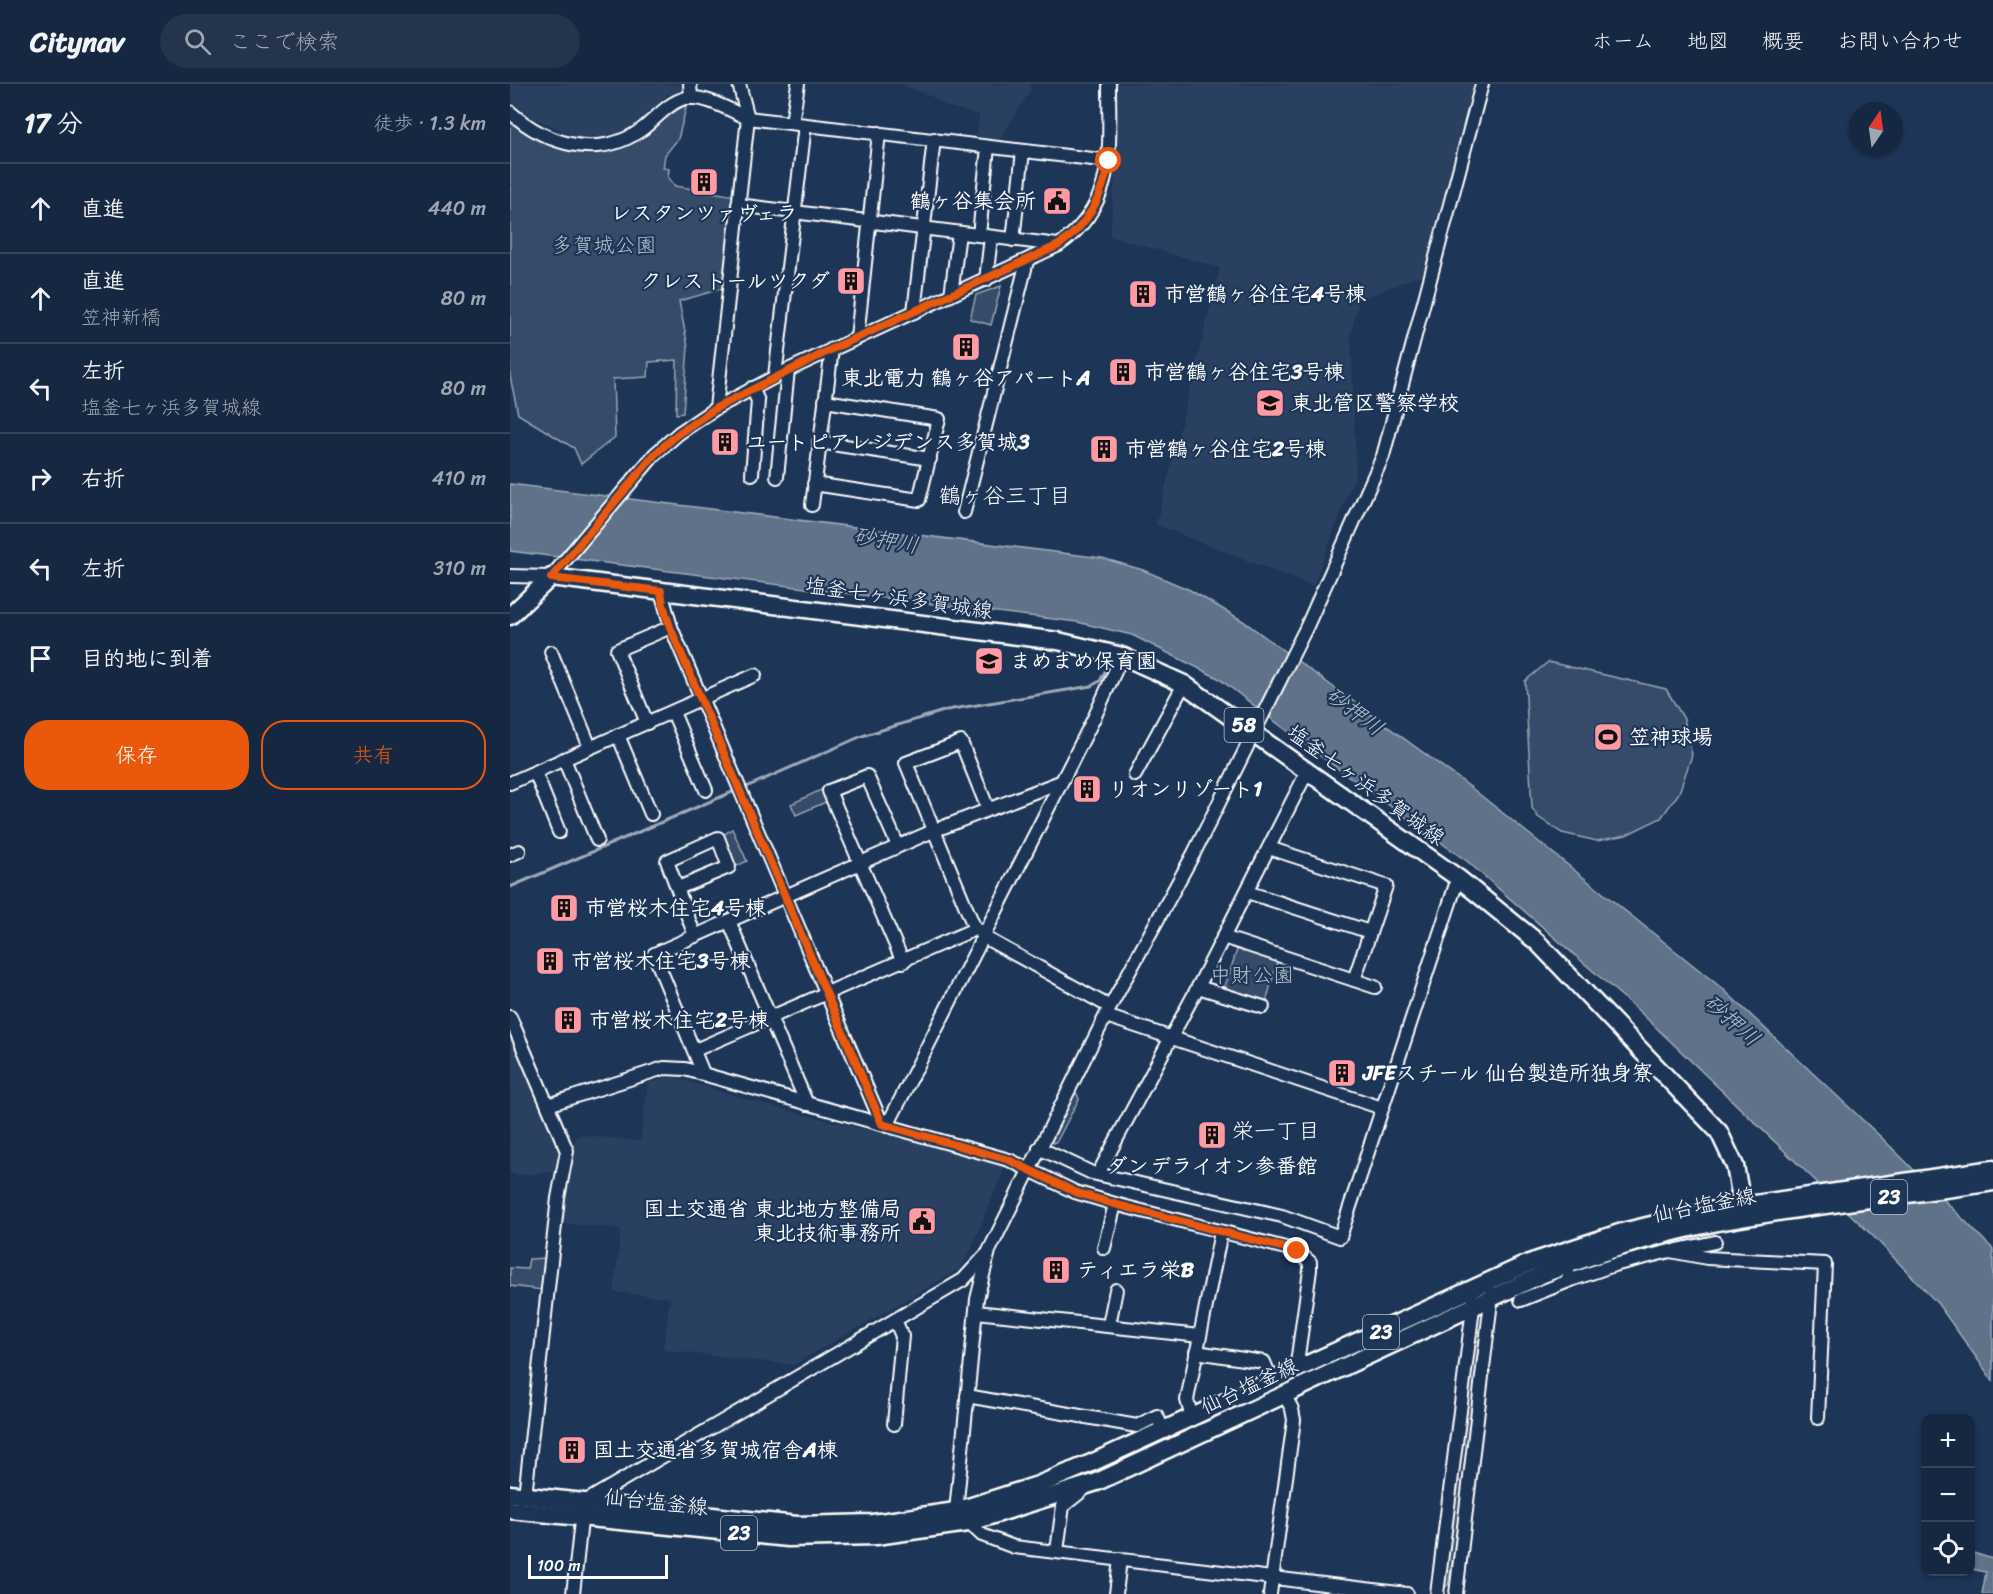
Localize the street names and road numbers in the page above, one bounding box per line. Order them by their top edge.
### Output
street label: 塩釜七ヶ浜多賀城線 [803,566,995,630]
road number: 58 [1224,708,1264,742]
street label: 塩釜七ヶ浜多賀城線 [1278,714,1454,856]
street label: 仙台塩釜線 [1649,1176,1759,1234]
road number: 23 [1871,1180,1907,1214]
road number: 23 [1363,1315,1399,1349]
street label: 仙台塩釜線 [1193,1347,1305,1425]
street label: 仙台塩釜線 [602,1478,710,1526]
road number: 23 [721,1516,757,1550]

